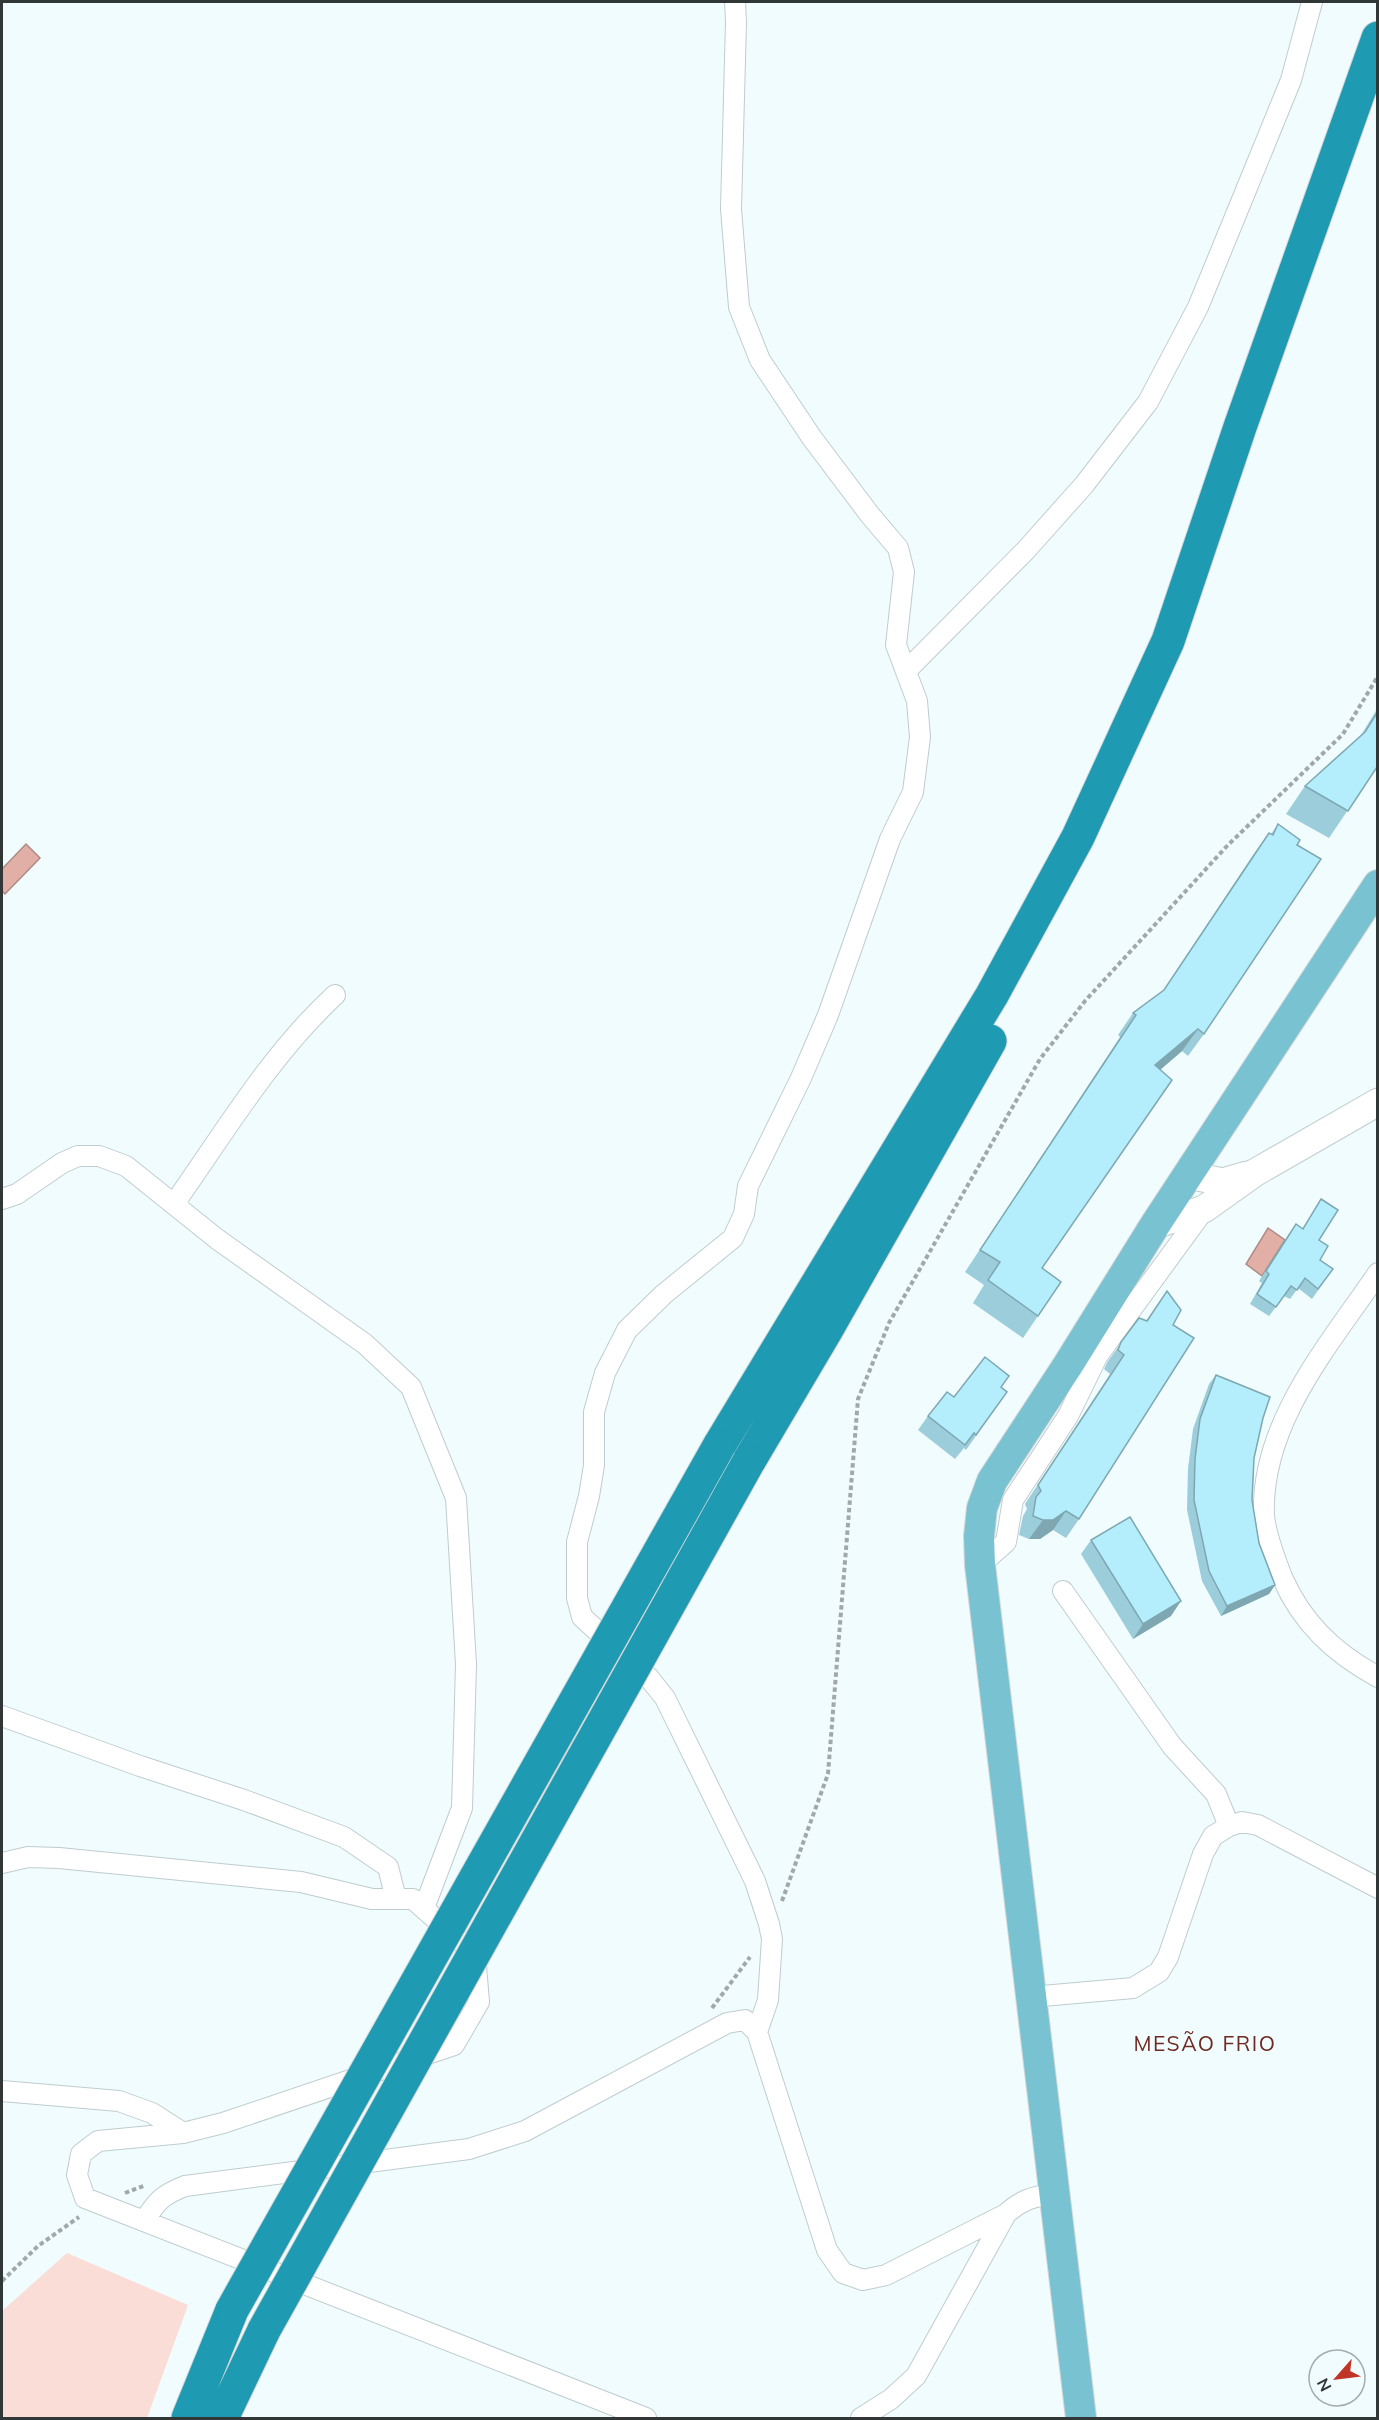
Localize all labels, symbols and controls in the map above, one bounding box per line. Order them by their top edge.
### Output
district label: MESÃO FRIO [1133,2030,1277,2056]
north arrow [1307,2348,1367,2408]
text: N [1312,2375,1335,2395]

